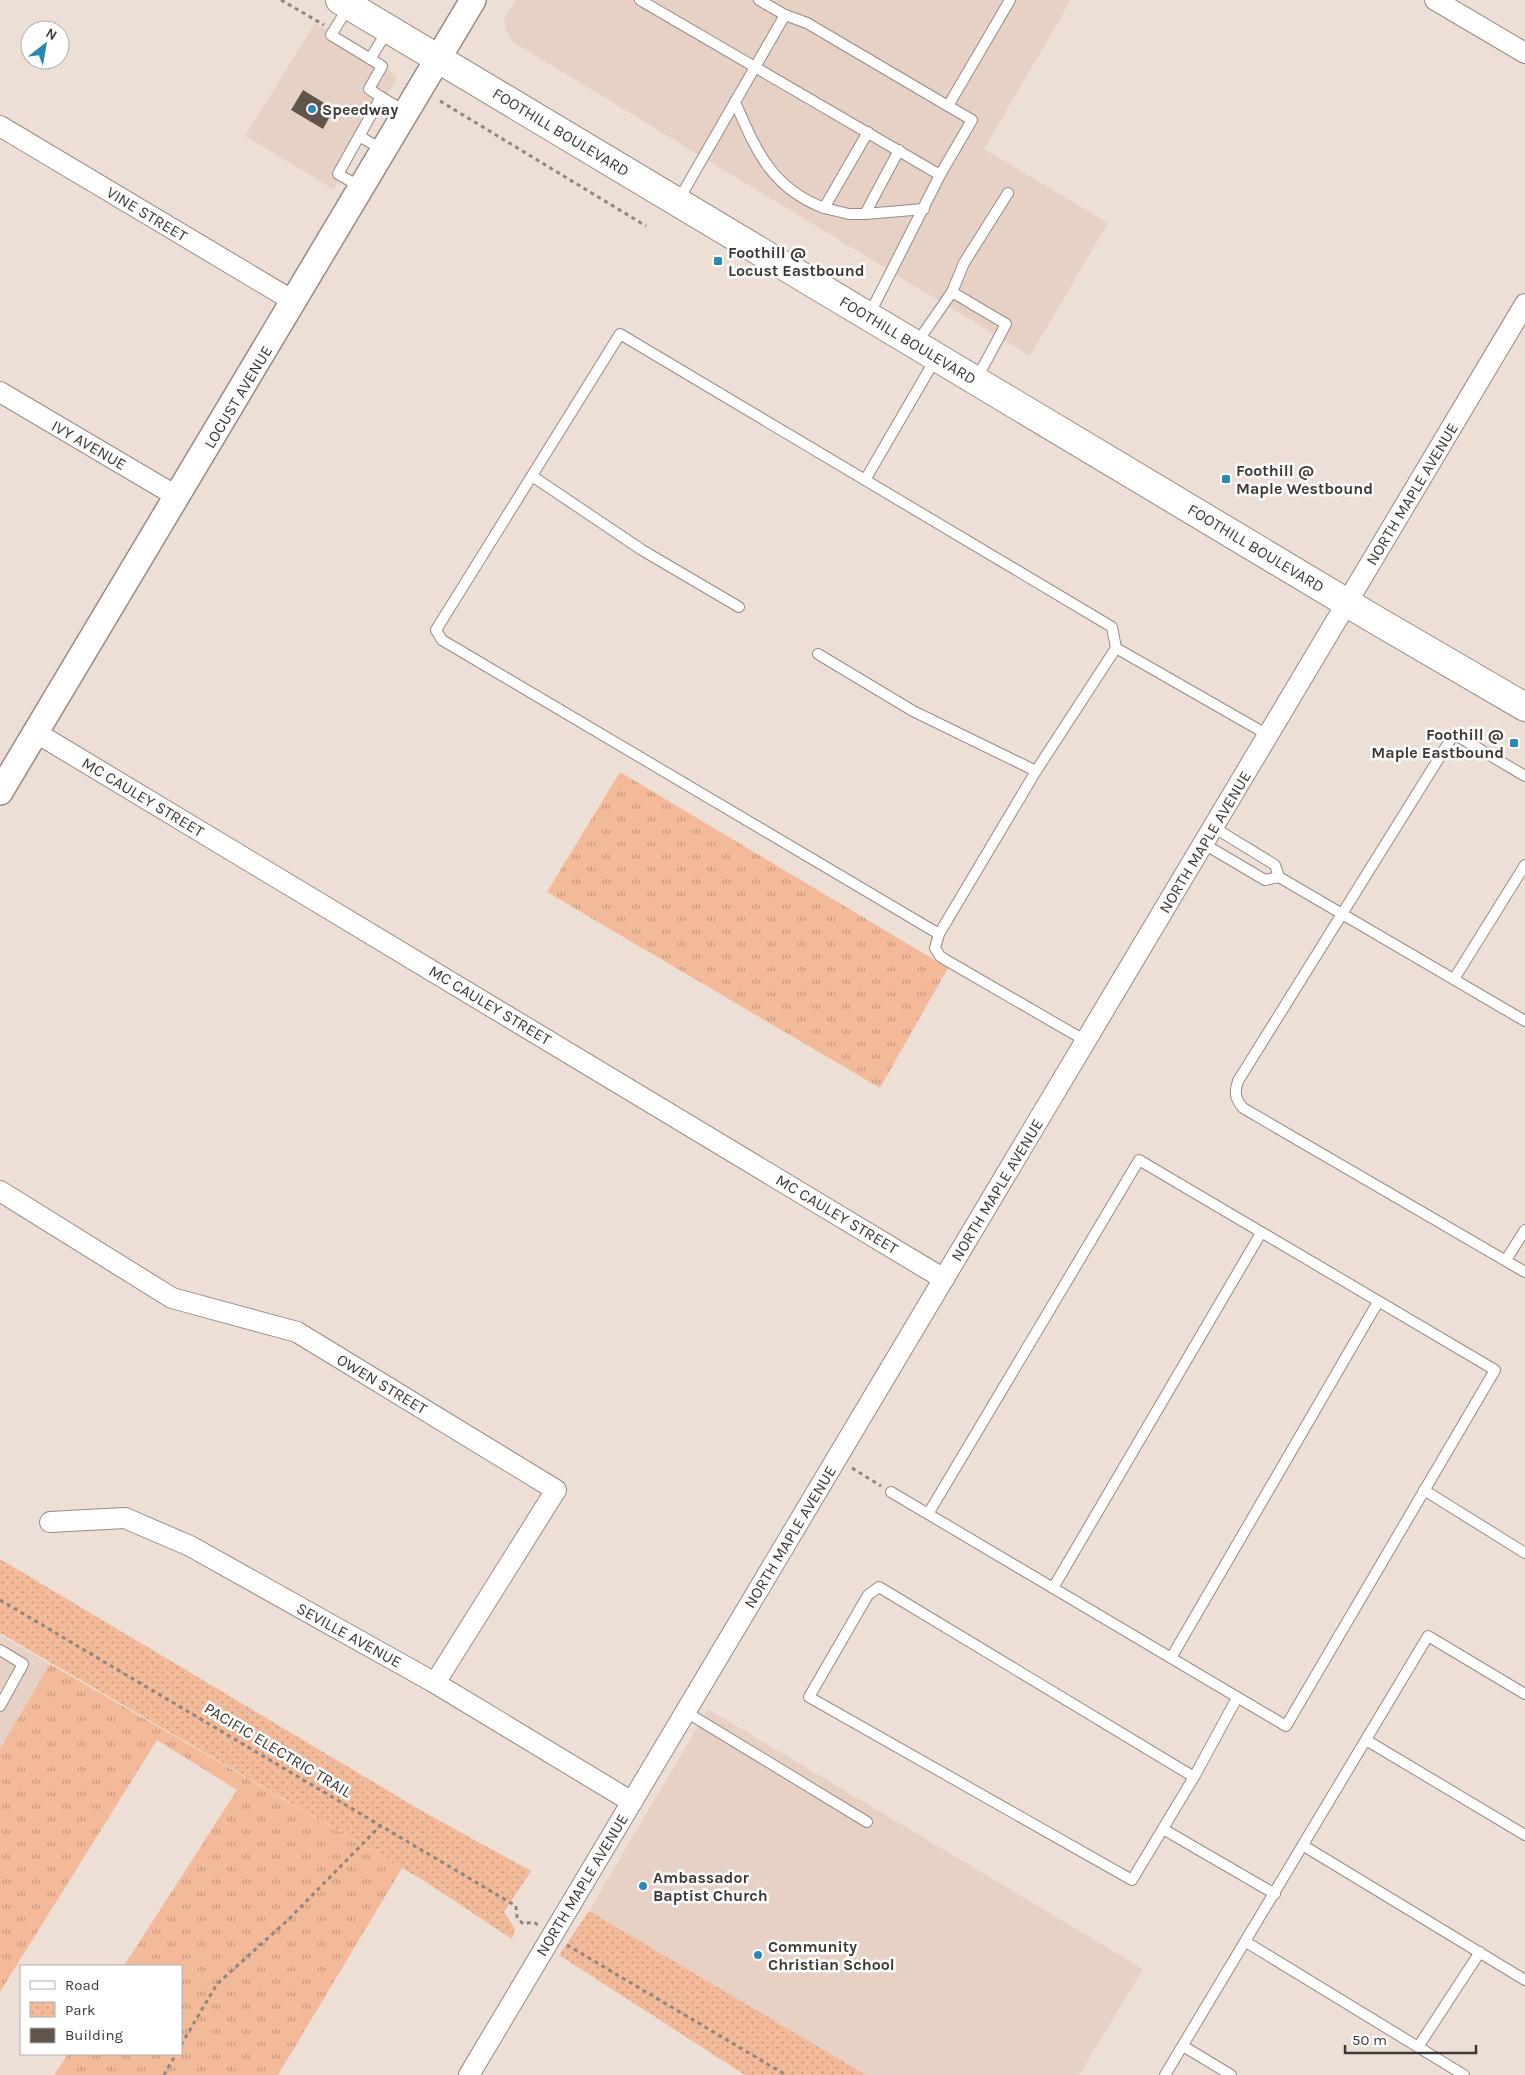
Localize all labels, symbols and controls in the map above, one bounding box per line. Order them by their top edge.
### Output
north arrow [20,20,70,70]
text: N [43,24,60,44]
street label: FOOTHILL BOULEVARD [489,84,633,180]
place label: Speedway [322,100,398,119]
marker: Speedway [306,103,318,115]
street label: VINE STREET [103,183,191,245]
place label: Foothill @ Locust Eastbound [728,243,864,280]
marker: Foothill @ Locust Eastbound [712,255,724,267]
street label: FOOTHILL BOULEVARD [836,292,980,388]
street label: LOCUST AVENUE [200,342,276,452]
street label: IVY AVENUE [48,416,130,474]
street label: NORTH MAPLE AVENUE [1362,419,1462,569]
place label: Foothill @ Maple Westbound [1236,461,1373,498]
marker: Foothill @ Maple Westbound [1220,473,1232,485]
street label: FOOTHILL BOULEVARD [1184,500,1328,596]
place label: Foothill @ Maple Eastbound [1371,725,1504,762]
marker: Foothill @ Maple Eastbound [1508,737,1520,749]
street label: MC CAULEY STREET [78,753,208,841]
street label: NORTH MAPLE AVENUE [1155,767,1255,917]
street label: MC CAULEY STREET [425,961,555,1049]
street label: NORTH MAPLE AVENUE [947,1115,1047,1265]
street label: MC CAULEY STREET [772,1170,902,1258]
street label: OWEN STREET [333,1350,431,1418]
street label: NORTH MAPLE AVENUE [740,1462,840,1612]
street label: SEVILLE AVENUE [293,1598,405,1672]
street label: PACIFIC ELECTRIC TRAIL [201,1699,355,1802]
street label: NORTH MAPLE AVENUE [532,1810,632,1960]
place label: Ambassador Baptist Church [653,1868,768,1905]
marker: Ambassador Baptist Church [637,1880,649,1892]
place label: Community Christian School [768,1937,895,1974]
marker: Community Christian School [752,1949,764,1961]
legend [20,1965,182,2055]
text: Road [65,1976,100,1994]
text: Park [65,2001,95,2019]
scale bar [1345,2022,1476,2054]
text: Building [65,2026,123,2044]
text: 50 m [1352,2031,1387,2049]

